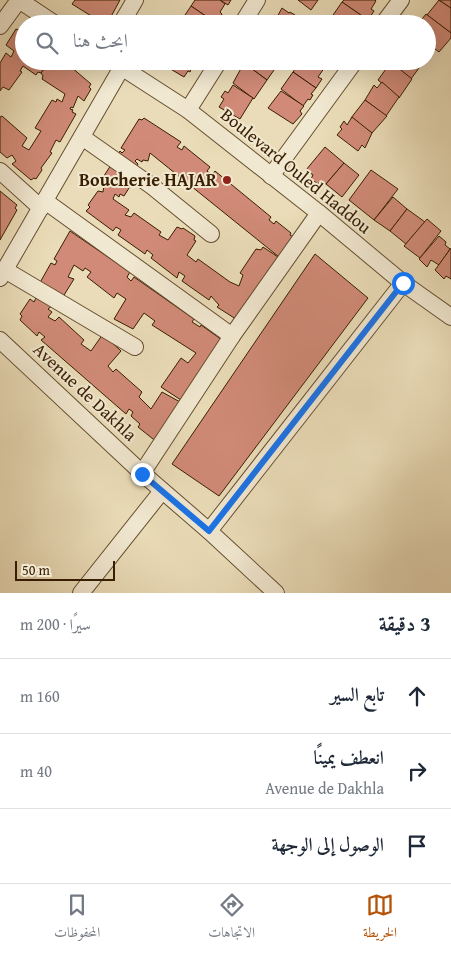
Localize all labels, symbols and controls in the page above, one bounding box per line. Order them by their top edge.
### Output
search box [15,15,436,70]
text: ابحث هنا [73,26,128,54]
icon: search [33,29,61,57]
street label: Boulevard Ouled Haddou [215,101,378,240]
place label: Boucherie HAJAR [79,166,218,193]
marker: Boucherie HAJAR [221,174,233,186]
route start [392,272,415,295]
street label: Avenue de Dakhla [27,336,144,447]
route end [131,463,154,486]
scale bar [15,558,115,581]
text: 50 m [22,560,50,580]
text: 3 دقيقة [379,608,431,639]
text: سيرًا · 200 m [20,612,91,636]
text: تابع السير [330,680,384,708]
icon: ahead [403,682,431,710]
text: 160 m [20,684,60,708]
text: انعطف يمينًا [314,743,384,771]
icon: right [403,757,431,785]
text: 40 m [20,759,52,783]
text: Avenue de Dakhla [265,776,384,800]
text: الوصول إلى الوجهة [272,830,384,858]
icon: arrive [403,832,431,860]
tab: المحفوظات [54,891,100,946]
tab: الاتجاهات [208,891,255,946]
tab: الخريطة [363,891,397,946]

